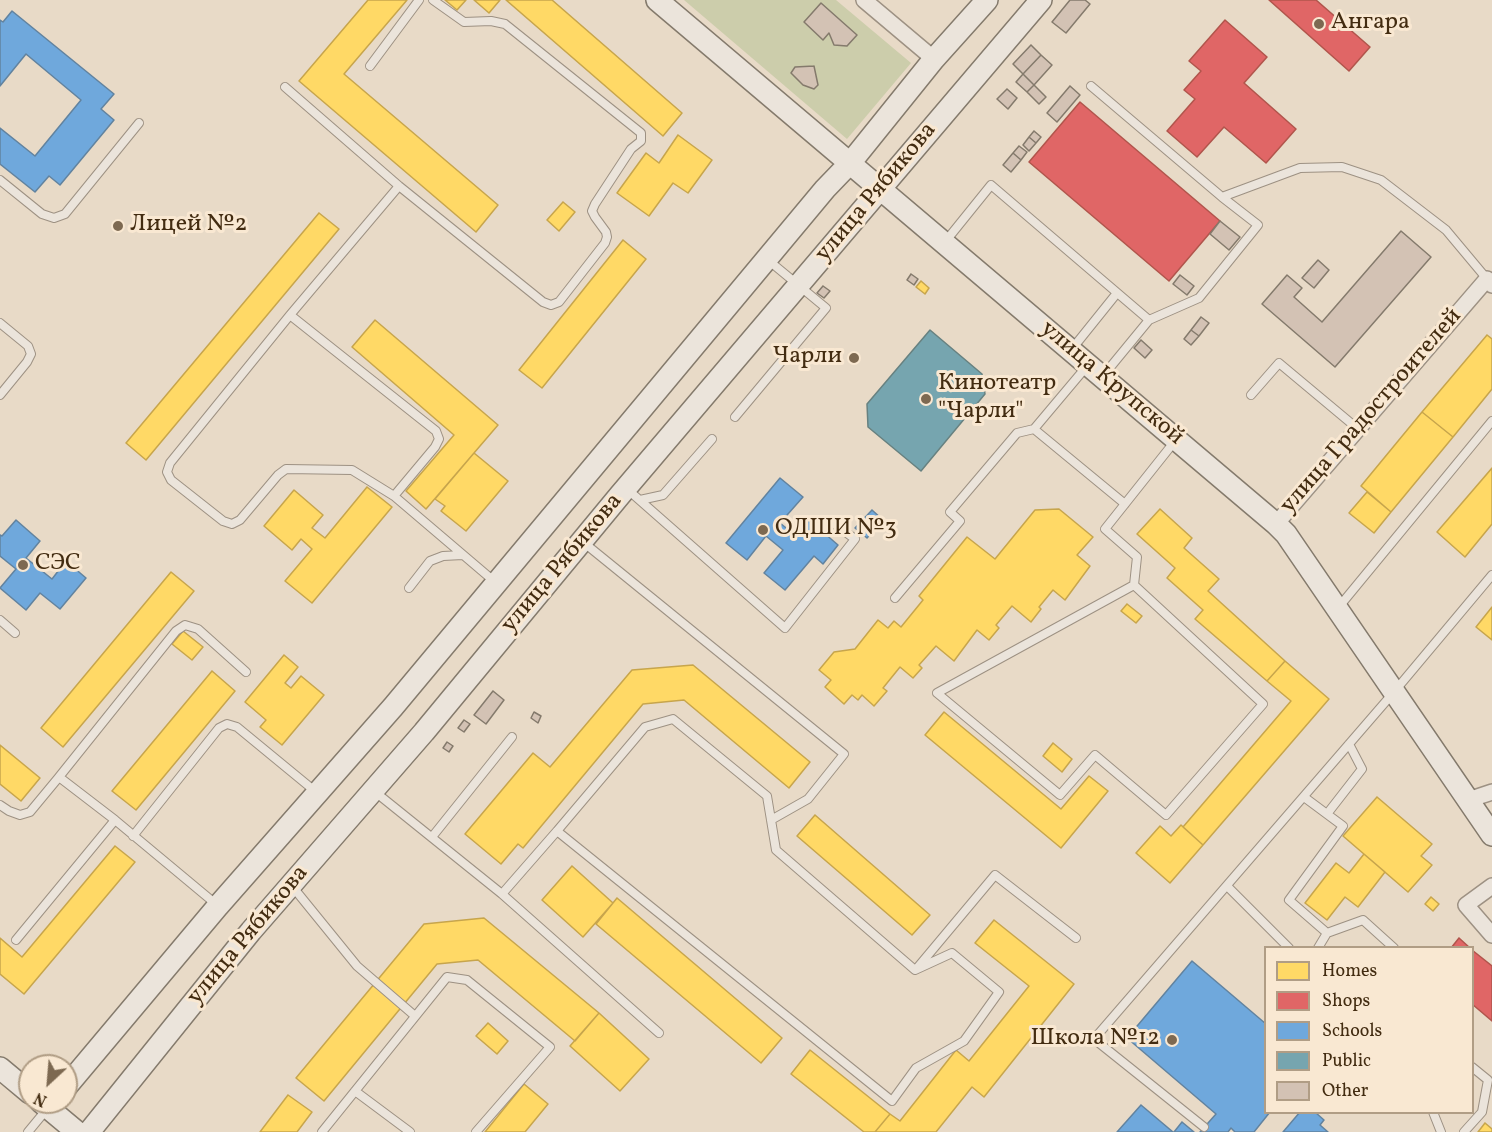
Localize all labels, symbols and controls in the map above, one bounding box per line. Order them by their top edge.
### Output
place label: Ангара [1331,10,1410,38]
marker: Ангара [1312,17,1326,31]
street label: улица Рябикова [810,117,944,269]
place label: Лицей №2 [130,212,247,240]
marker: Лицей №2 [111,219,125,233]
street label: улица Градостроителей [1275,303,1469,521]
street label: улица Крупской [1033,315,1189,453]
place label: Чарли [773,344,842,372]
marker: Чарли [847,351,861,365]
place label: Кинотеатр "Чарли" [938,371,1056,427]
marker: Кинотеатр "Чарли" [919,392,933,406]
street label: улица Рябикова [496,488,630,640]
place label: ОДШИ №3 [775,516,897,544]
marker: ОДШИ №3 [756,523,770,537]
place label: СЭС [35,551,81,579]
marker: СЭС [16,558,30,572]
street label: улица Рябикова [182,860,316,1012]
legend [1264,946,1474,1114]
text: Homes [1322,959,1377,984]
text: Shops [1322,989,1370,1014]
text: Schools [1322,1019,1382,1044]
place label: Школа №12 [1030,1026,1160,1054]
marker: Школа №12 [1165,1033,1179,1047]
text: Public [1322,1049,1371,1074]
north arrow [18,1054,78,1114]
text: Other [1322,1079,1368,1104]
text: N [31,1086,51,1111]

